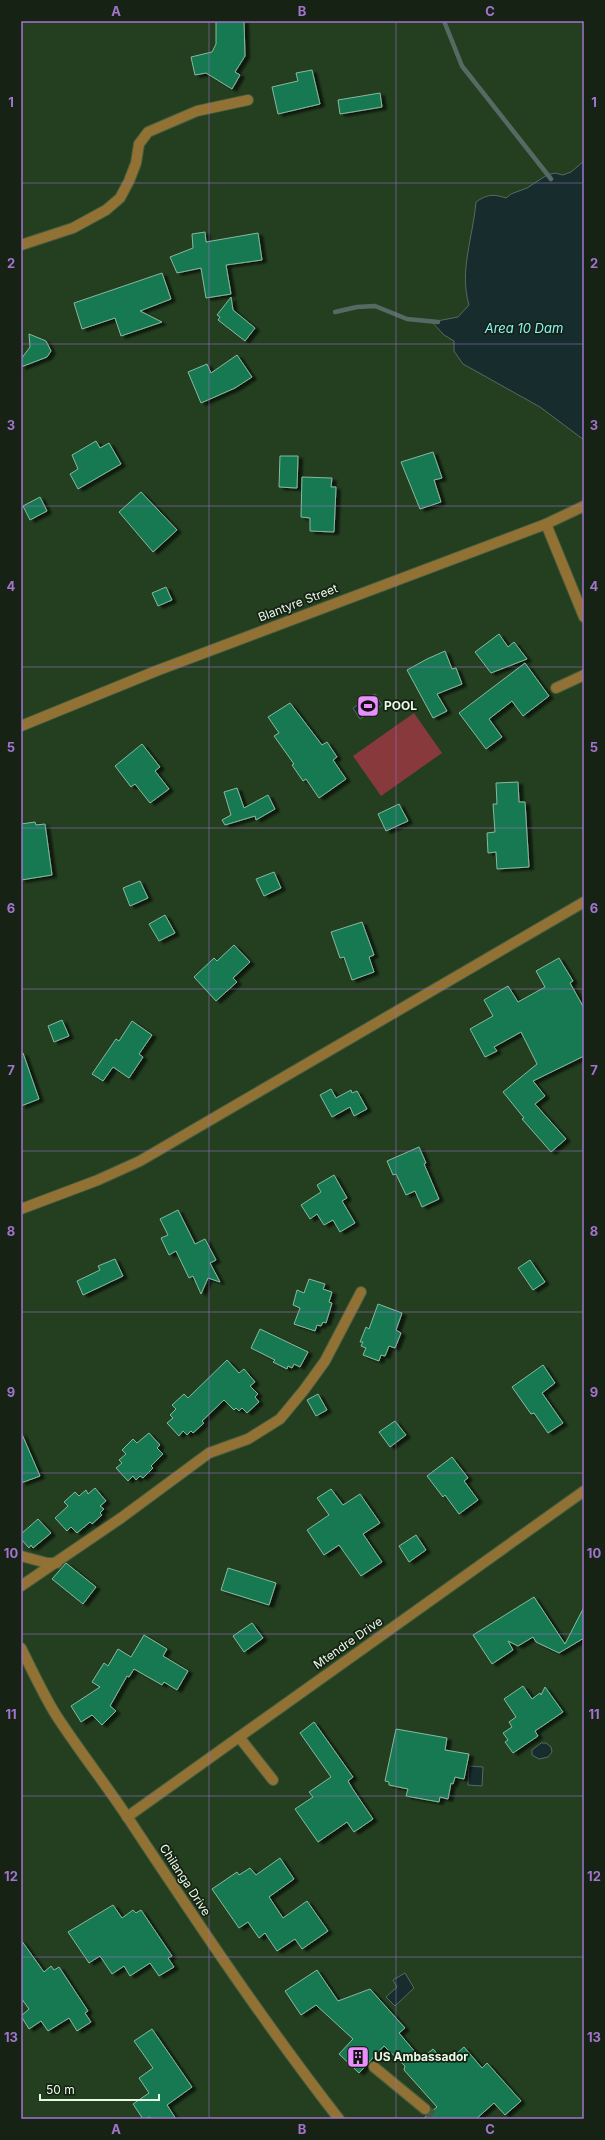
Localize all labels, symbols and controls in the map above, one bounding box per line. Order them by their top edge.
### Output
text: A [111,3,121,19]
text: B [298,3,307,19]
text: C [485,3,495,19]
text: 1 [8,94,14,110]
text: 1 [591,94,597,110]
text: 2 [7,255,15,271]
text: 2 [590,255,598,271]
water label: Area 10 Dam [484,320,563,336]
text: 3 [7,417,15,433]
text: 3 [590,417,598,433]
text: 4 [7,578,16,594]
text: 4 [590,578,599,594]
street label: Blantyre Street [256,580,340,625]
sports icon: POOL [355,693,381,719]
place label: POOL [384,698,417,713]
text: 5 [7,739,15,755]
text: 5 [590,739,598,755]
text: 6 [7,900,15,916]
text: 6 [590,900,598,916]
text: 7 [7,1062,15,1078]
text: 7 [590,1062,598,1078]
text: 8 [7,1223,15,1239]
text: 8 [590,1223,598,1239]
text: 9 [7,1384,15,1400]
text: 9 [590,1384,598,1400]
text: 10 [4,1545,18,1561]
text: 10 [587,1545,601,1561]
street label: Mtendre Drive [310,1613,385,1672]
text: 11 [5,1706,17,1722]
text: 11 [588,1706,600,1722]
street label: Chilanga Drive [157,1841,214,1919]
text: 12 [4,1868,18,1884]
text: 12 [587,1868,601,1884]
text: 13 [4,2029,18,2045]
text: 13 [587,2029,601,2045]
building icon: US Ambassador [345,2044,371,2070]
place label: US Ambassador [374,2049,468,2064]
scale bar [40,2076,159,2102]
text: 50 m [46,2082,75,2097]
text: A [111,2121,121,2137]
text: B [298,2121,307,2137]
text: C [485,2121,495,2137]

